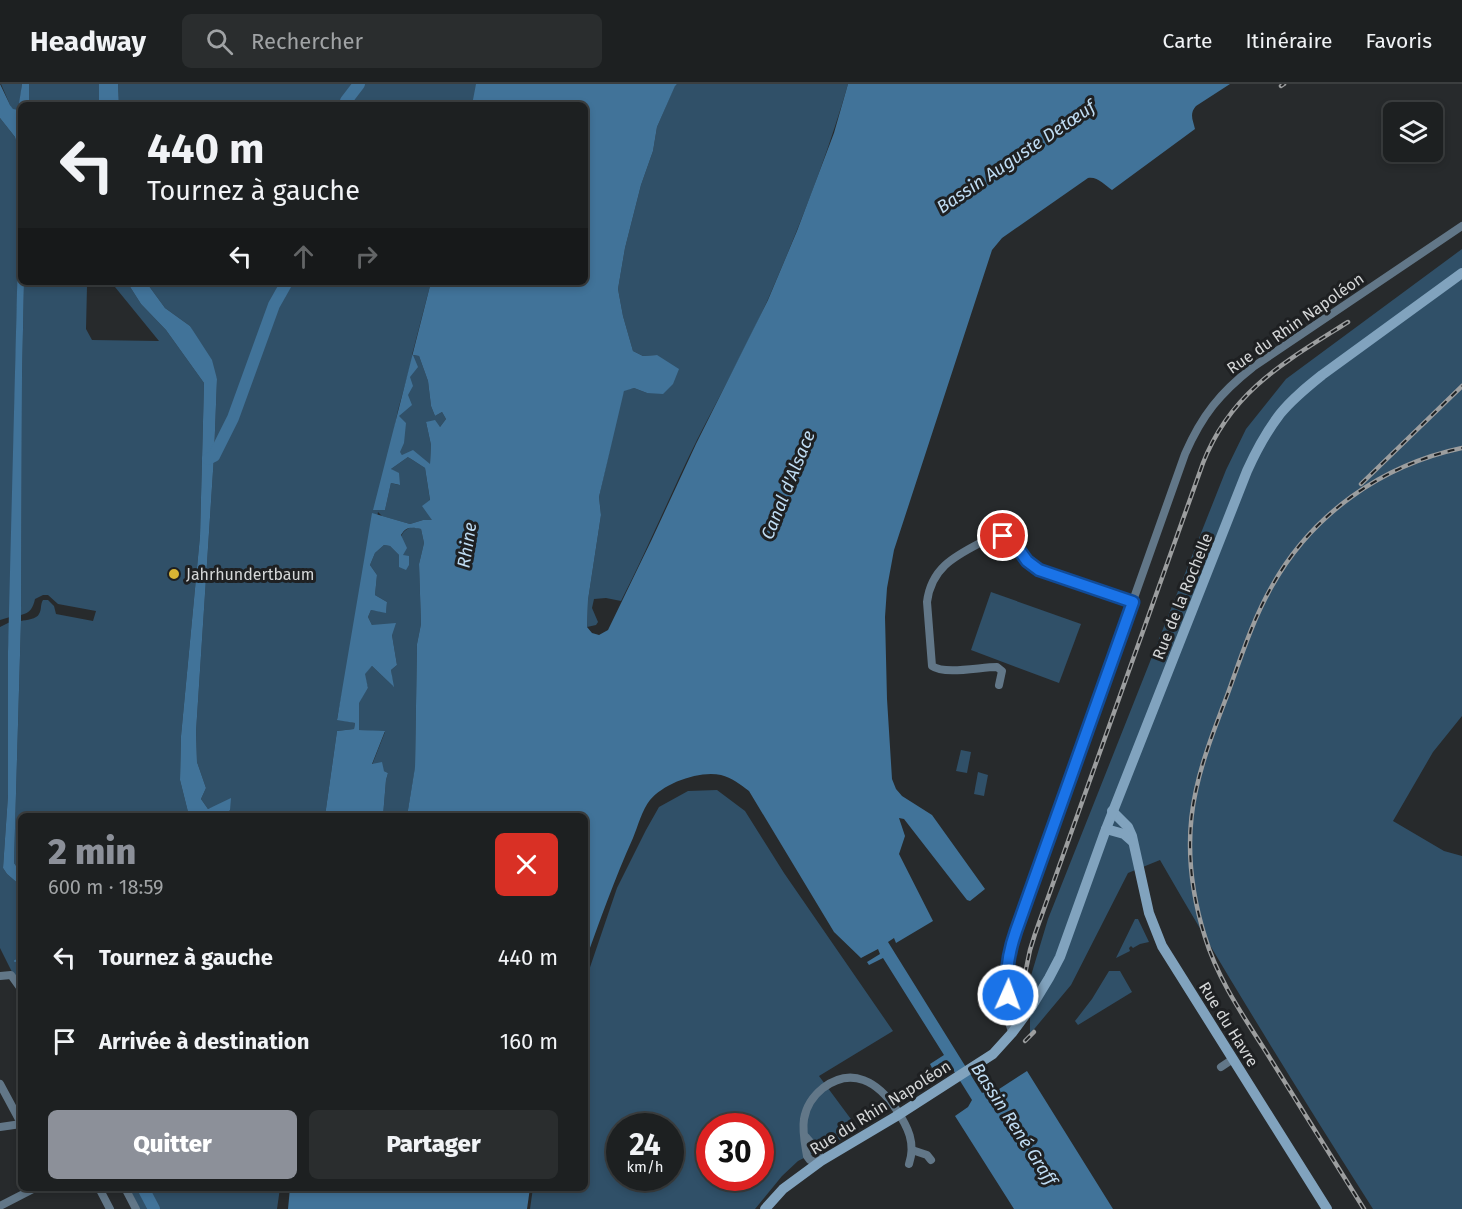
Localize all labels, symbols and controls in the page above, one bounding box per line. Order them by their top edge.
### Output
search box [182,14,602,68]
text: Headway [30,25,146,58]
icon: search [203,25,236,58]
text: Rechercher [251,28,363,55]
text: Carte [1163,28,1212,54]
text: Itinéraire [1245,28,1332,54]
text: Favoris [1365,28,1432,54]
water label: Bassin Auguste Detœuf [933,94,1102,218]
map controls [1383,102,1443,162]
button: layers [1383,102,1443,162]
text: 440 m [147,124,264,174]
icon: left [48,126,126,204]
text: Tournez à gauche [147,175,360,207]
icon: left [224,240,257,273]
icon: ahead [287,240,320,273]
icon: right [350,240,383,273]
street label: Rue du Rhin Napoléon [1223,269,1367,378]
water label: Canal d'Alsace [756,427,820,543]
pin [977,510,1028,561]
icon: arrive [986,519,1019,552]
water label: Rhine [453,521,481,569]
street label: Rue de la Rochelle [1148,530,1216,662]
place label: Jahrhundertbaum [186,565,315,584]
marker: Jahrhundertbaum [167,567,181,581]
text: 2 min [48,830,136,874]
button: close [495,833,558,896]
text: 600 m · 18:59 [48,875,164,899]
icon: left [48,941,81,974]
text: Tournez à gauche [99,944,273,971]
text: 440 m [498,944,558,971]
position arrow [976,963,1040,1027]
street label: Rue du Havre [1195,978,1262,1070]
icon: arrive [48,1025,81,1058]
text: Arrivée à destination [99,1028,309,1055]
text: 160 m [500,1028,558,1055]
street label: Rue du Rhin Napoléon [806,1056,954,1159]
water label: Bassin René Graff [966,1059,1063,1192]
button: Quitter [48,1110,297,1179]
button: Partager [309,1110,558,1179]
speed limit sign: 30 [696,1113,774,1191]
text: 24 [629,1127,661,1163]
text: km/h [626,1158,664,1176]

